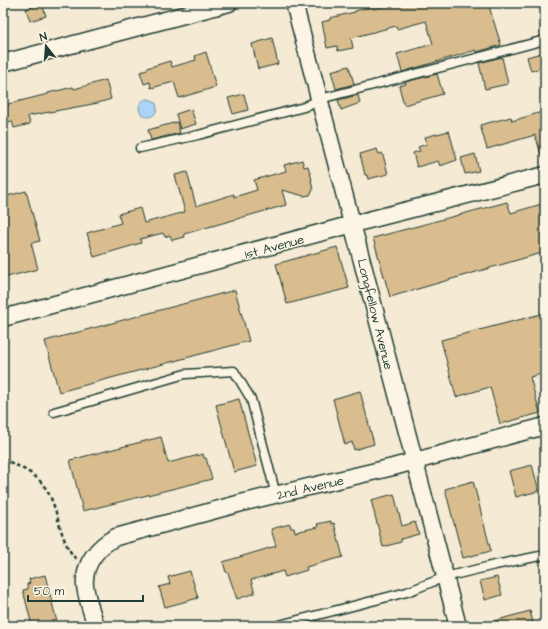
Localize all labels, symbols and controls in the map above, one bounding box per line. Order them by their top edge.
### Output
north arrow [26,26,66,66]
text: N [38,29,49,45]
street label: 1st Avenue [243,230,306,264]
street label: Longfellow Avenue [352,257,398,372]
street label: 2nd Avenue [275,472,345,504]
scale bar [28,577,143,603]
text: 50 m [34,583,65,600]

